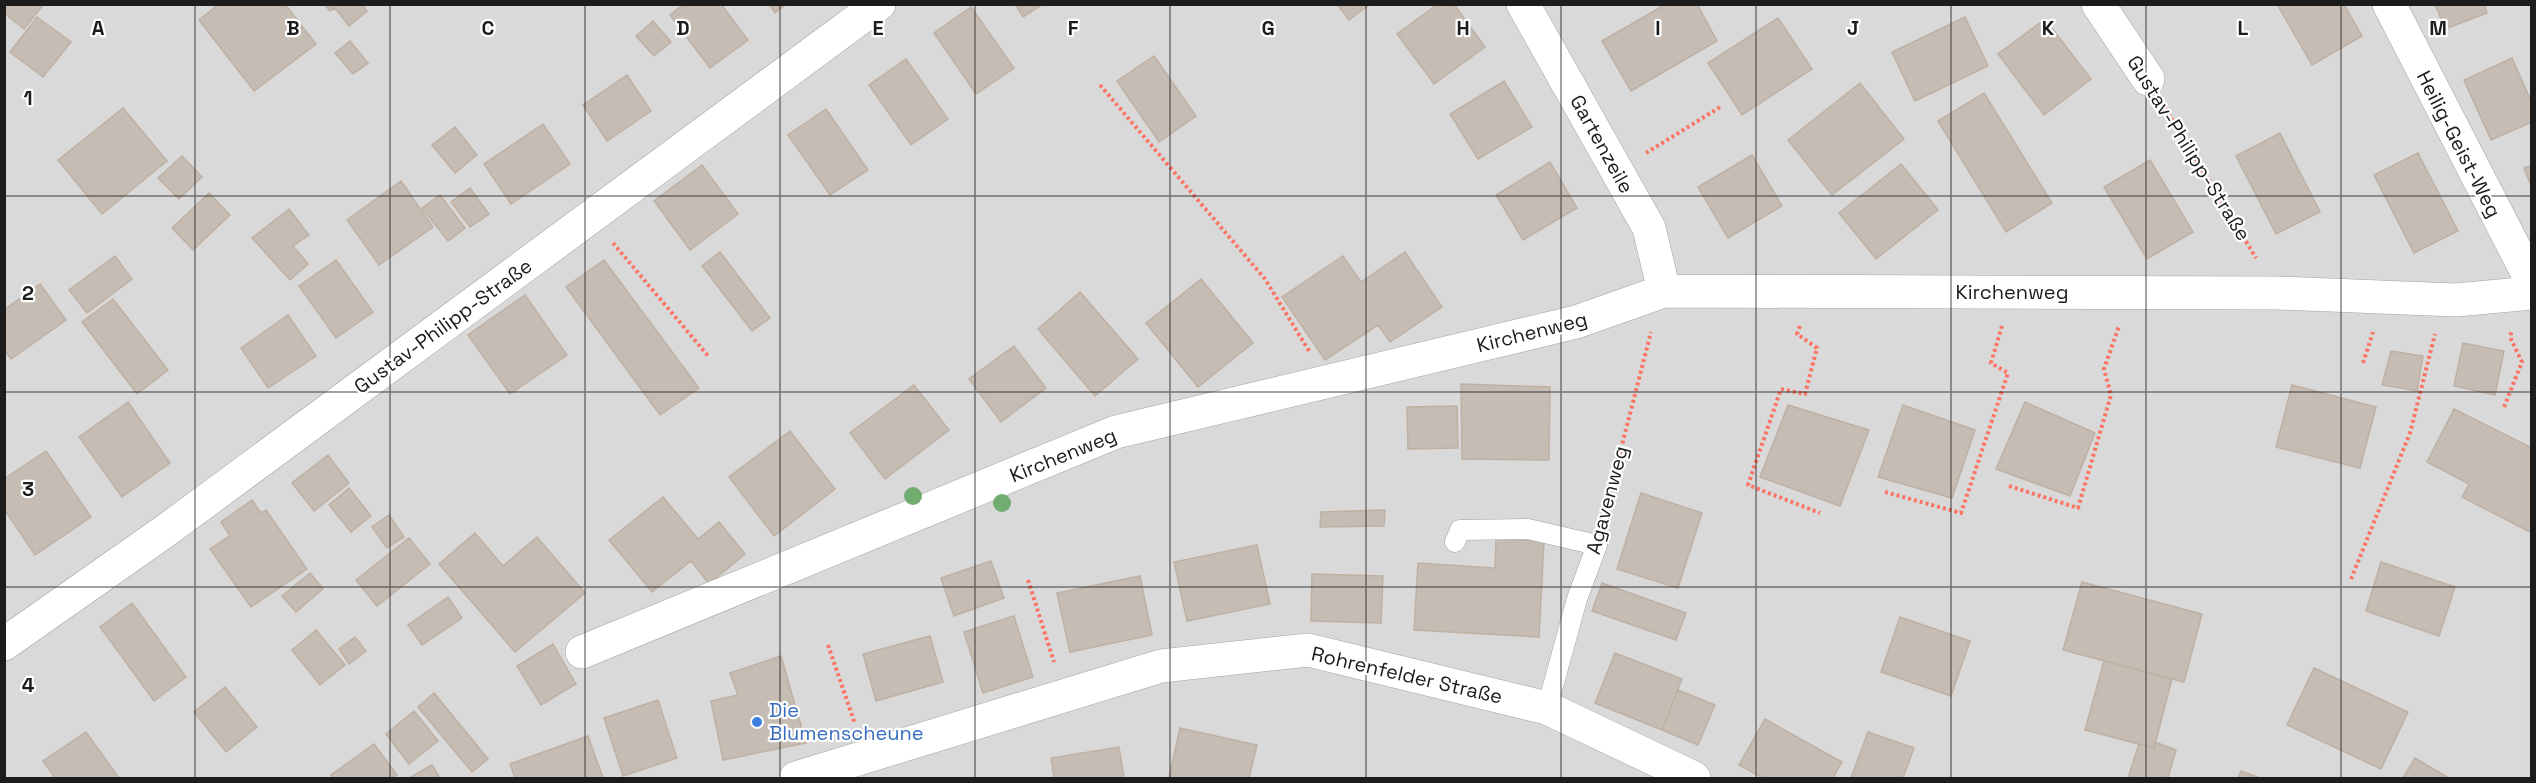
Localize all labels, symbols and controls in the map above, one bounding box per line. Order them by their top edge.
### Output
text: A [92,15,105,41]
text: B [286,15,300,41]
text: C [482,15,495,41]
text: D [676,15,690,41]
text: E [872,15,884,41]
text: F [1068,15,1079,41]
text: G [1261,15,1275,41]
text: H [1456,15,1470,41]
text: I [1655,15,1661,41]
text: J [1847,15,1859,41]
text: K [2042,15,2055,41]
text: L [2238,15,2249,41]
text: M [2429,15,2447,41]
street label: Gustav-Philipp-Straße [2121,50,2257,246]
street label: Heilig-Geist-Weg [2411,66,2507,222]
text: 1 [23,85,33,111]
street label: Gartenzeile [1564,90,1640,198]
street label: Gustav-Philipp-Straße [349,253,537,399]
street label: Kirchenweg [1955,279,2069,305]
text: 2 [22,280,34,306]
street label: Kirchenweg [1474,306,1590,358]
street label: Kirchenweg [1006,422,1120,488]
street label: Agavenweg [1580,443,1634,557]
text: 3 [22,476,34,502]
street label: Rohrenfelder Straße [1309,640,1505,710]
text: 4 [22,672,35,698]
place label: Die Blumenscheune [769,697,924,746]
marker: Die Blumenscheune [750,715,764,729]

